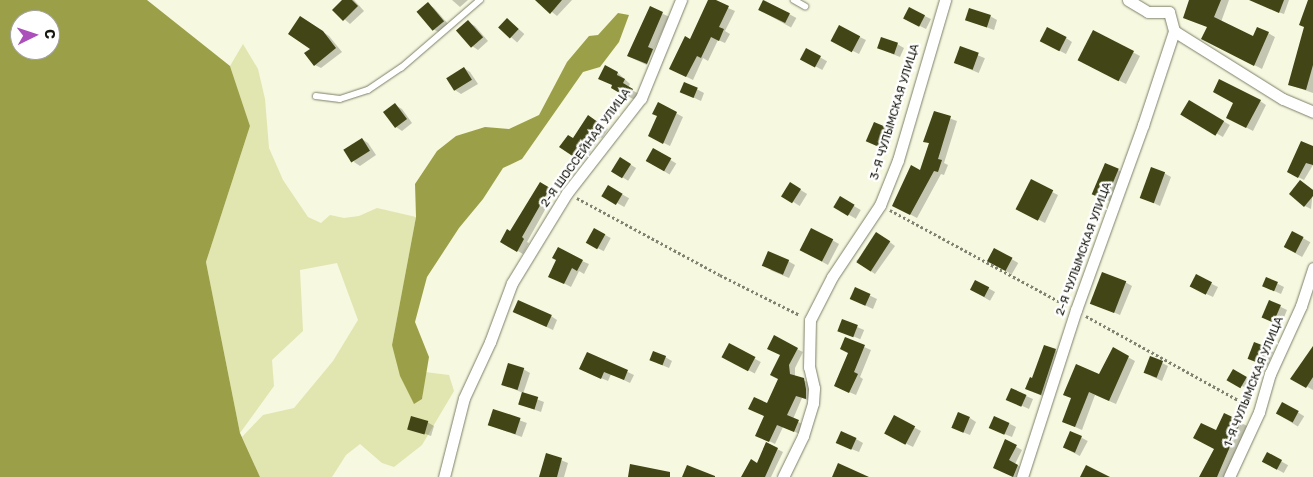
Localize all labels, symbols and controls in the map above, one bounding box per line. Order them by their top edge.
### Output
north arrow [10,10,60,60]
text: С [41,28,58,39]
street label: 3-Я ЧУЛЫМСКАЯ УЛИЦА [867,42,923,182]
street label: 2-Я ШОССЕЙНАЯ УЛИЦА [538,86,634,210]
street label: 2-Я ЧУЛЫМСКАЯ УЛИЦА [1053,180,1115,318]
street label: 1-Я ЧУЛЫМСКАЯ УЛИЦА [1221,315,1287,449]

